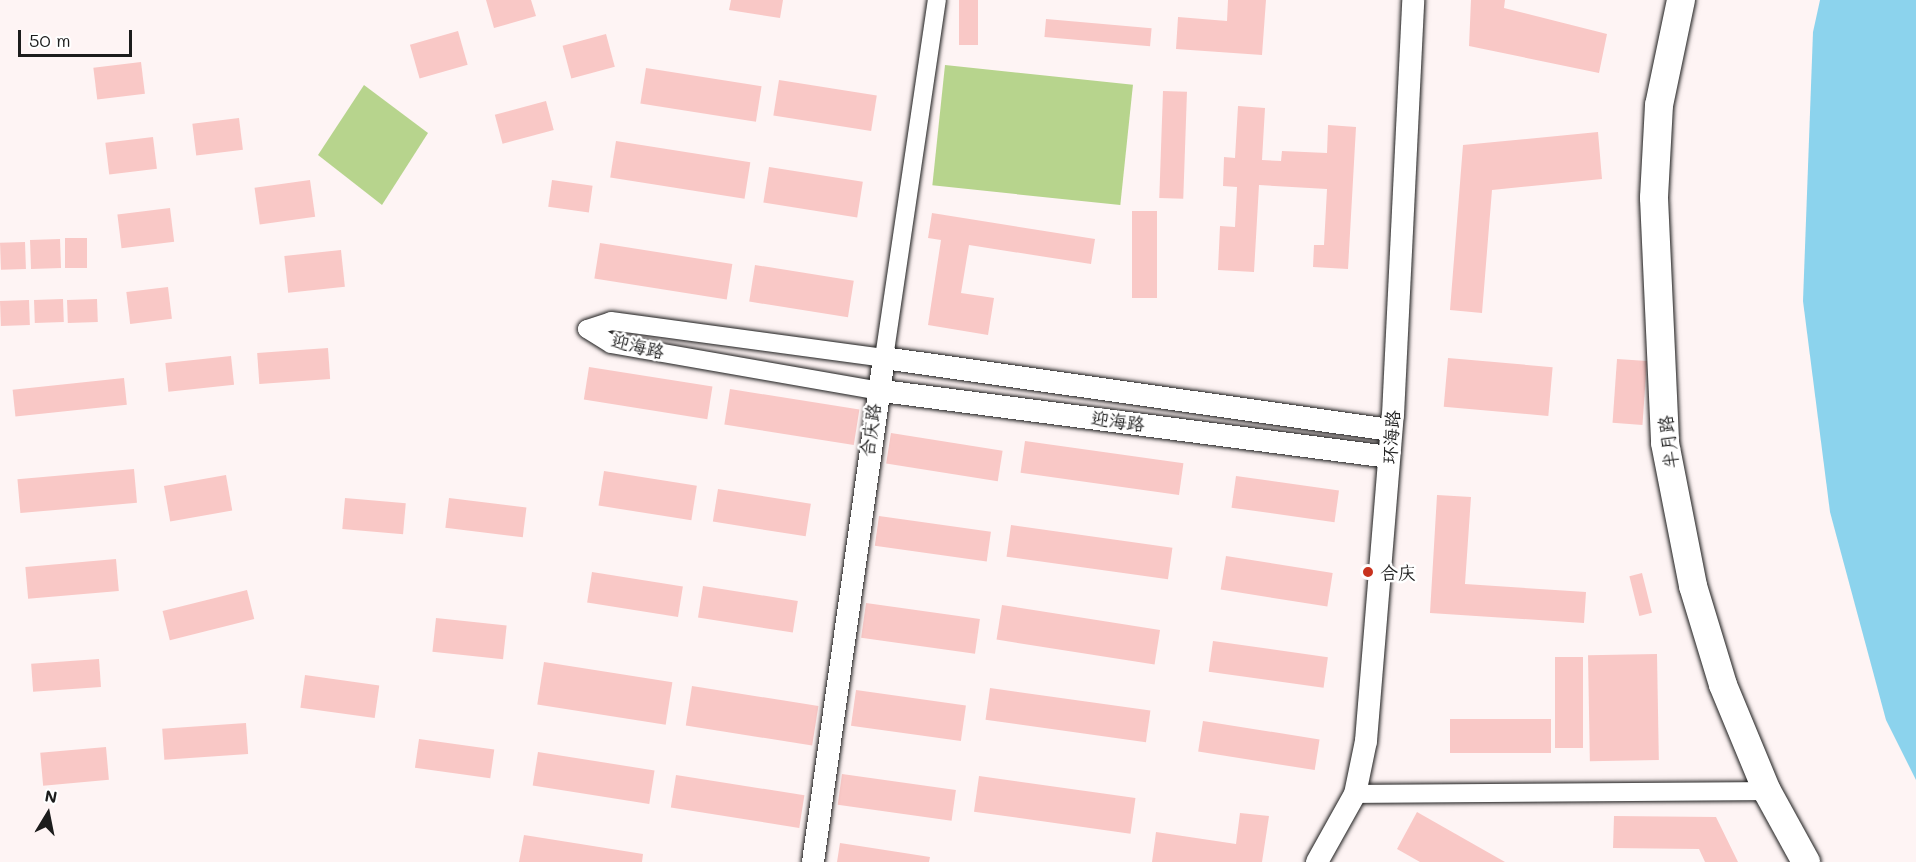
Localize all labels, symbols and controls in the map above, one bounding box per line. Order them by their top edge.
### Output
scale bar [21,18,135,56]
text: 50 m [29,28,71,52]
street label: 迎海路 [609,329,667,363]
street label: 合庆路 [856,402,884,458]
street label: 迎海路 [1090,407,1146,435]
street label: 环海路 [1378,409,1404,465]
street label: 半月路 [1654,414,1682,470]
place label: 合庆 [1380,561,1416,583]
marker: 合庆 [1361,565,1375,579]
north arrow [18,784,78,844]
text: N [43,784,59,807]

